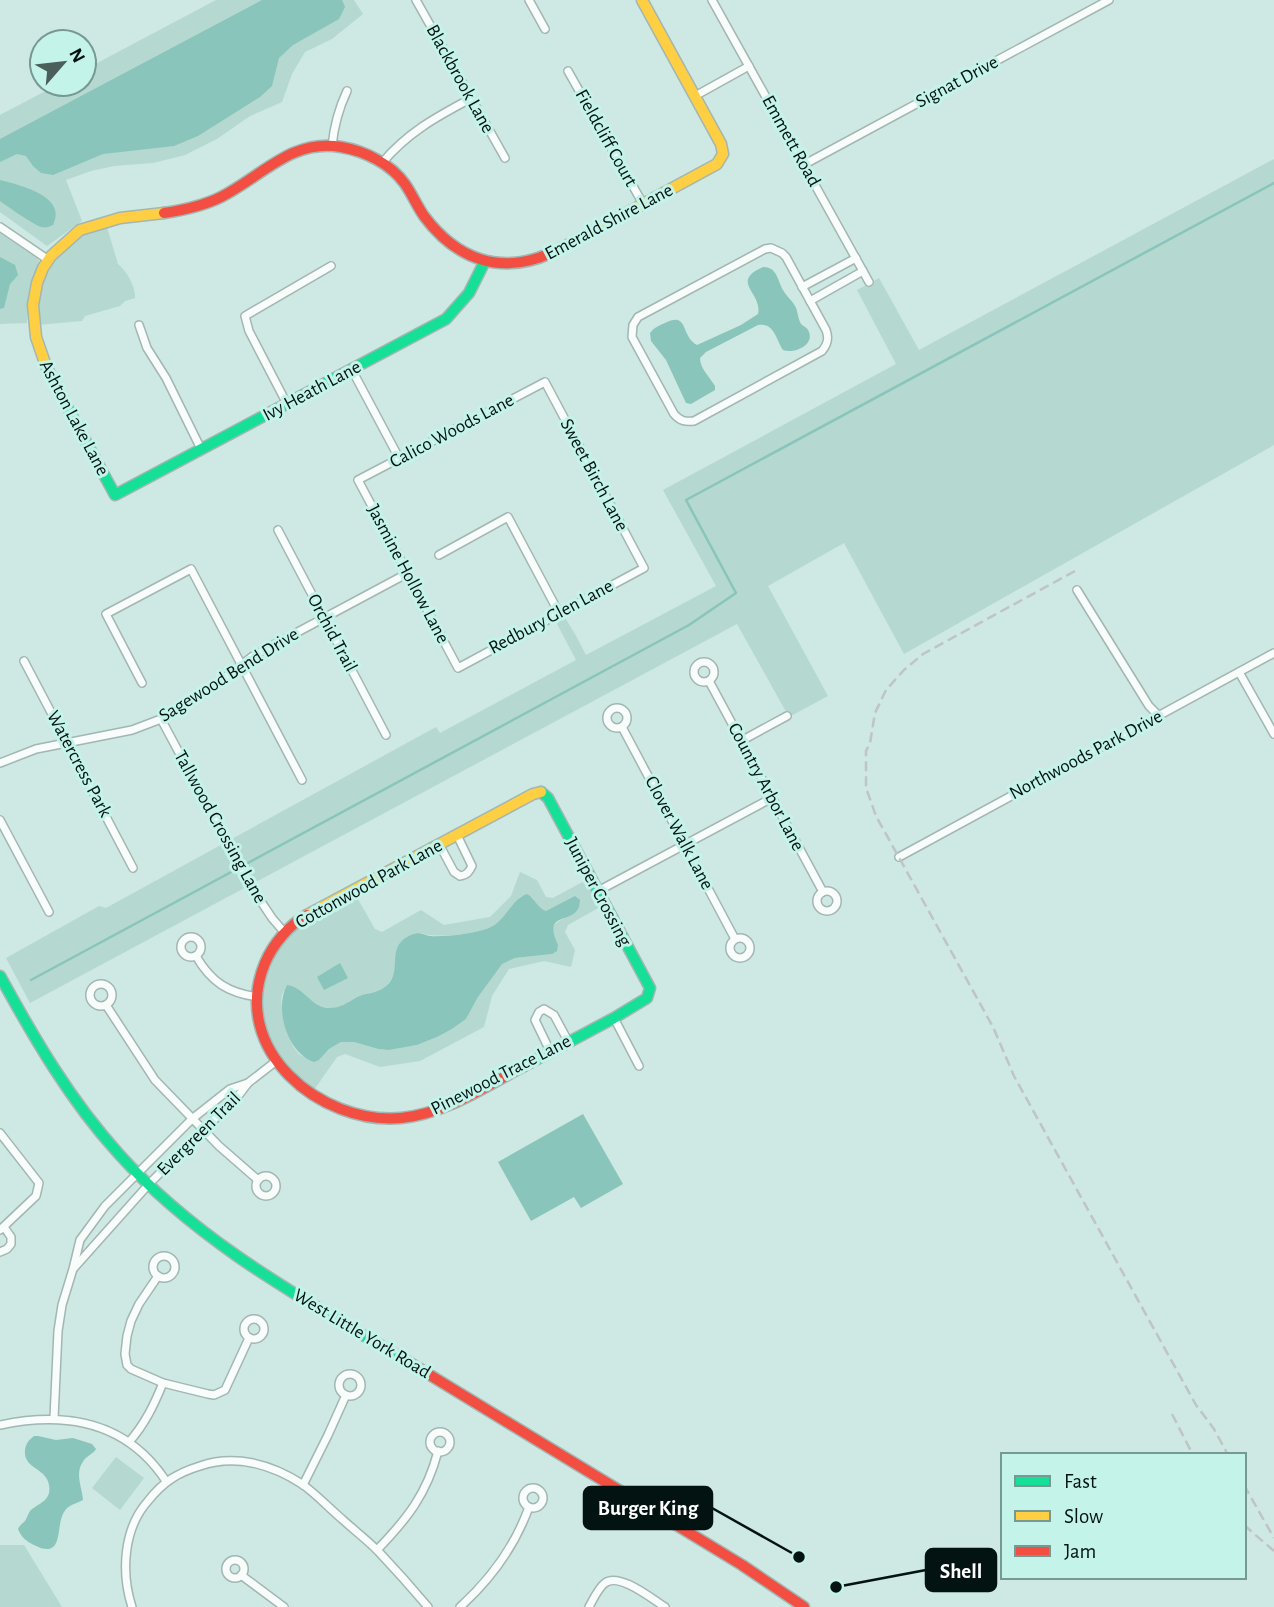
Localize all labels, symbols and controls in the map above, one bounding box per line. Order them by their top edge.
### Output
street label: Blackbrook Lane [422,22,498,136]
north arrow [28,28,98,98]
text: N [65,45,88,66]
street label: Signat Drive [913,52,1001,112]
street label: Fieldcliff Court [572,86,640,190]
street label: Emmett Road [758,92,824,190]
street label: Emerald Shire Lane [542,180,676,264]
street label: Ashton Lake Lane [36,357,112,479]
street label: Ivy Heath Lane [260,357,364,425]
street label: Calico Woods Lane [387,390,517,472]
street label: Sweet Birch Lane [556,416,632,534]
street label: Jasmine Hollow Lane [363,501,453,647]
street label: Redbury Glen Lane [486,576,616,658]
street label: Orchid Trail [304,591,360,675]
street label: Sagewood Bend Drive [156,624,302,726]
street label: Northwoods Park Drive [1006,707,1166,803]
street label: Watercress Park [43,708,115,821]
street label: Country Arbor Lane [724,720,808,854]
street label: Tallwood Crossing Lane [170,748,270,906]
street label: Clover Walk Lane [641,773,717,893]
street label: Juniper Crossing [561,835,635,950]
street label: Cottonwood Park Lane [292,836,446,932]
street label: Pinewood Trace Lane [428,1032,574,1118]
street label: Evergreen Trail [154,1089,244,1179]
street label: West Little York Road [290,1286,434,1382]
legend [1001,1453,1246,1579]
text: Fast [1064,1471,1097,1492]
callout: Burger King [584,1487,712,1529]
text: Burger King [598,1498,699,1519]
text: Slow [1064,1506,1103,1527]
text: Jam [1064,1541,1096,1562]
callout: Shell [926,1549,996,1591]
text: Shell [940,1561,982,1582]

